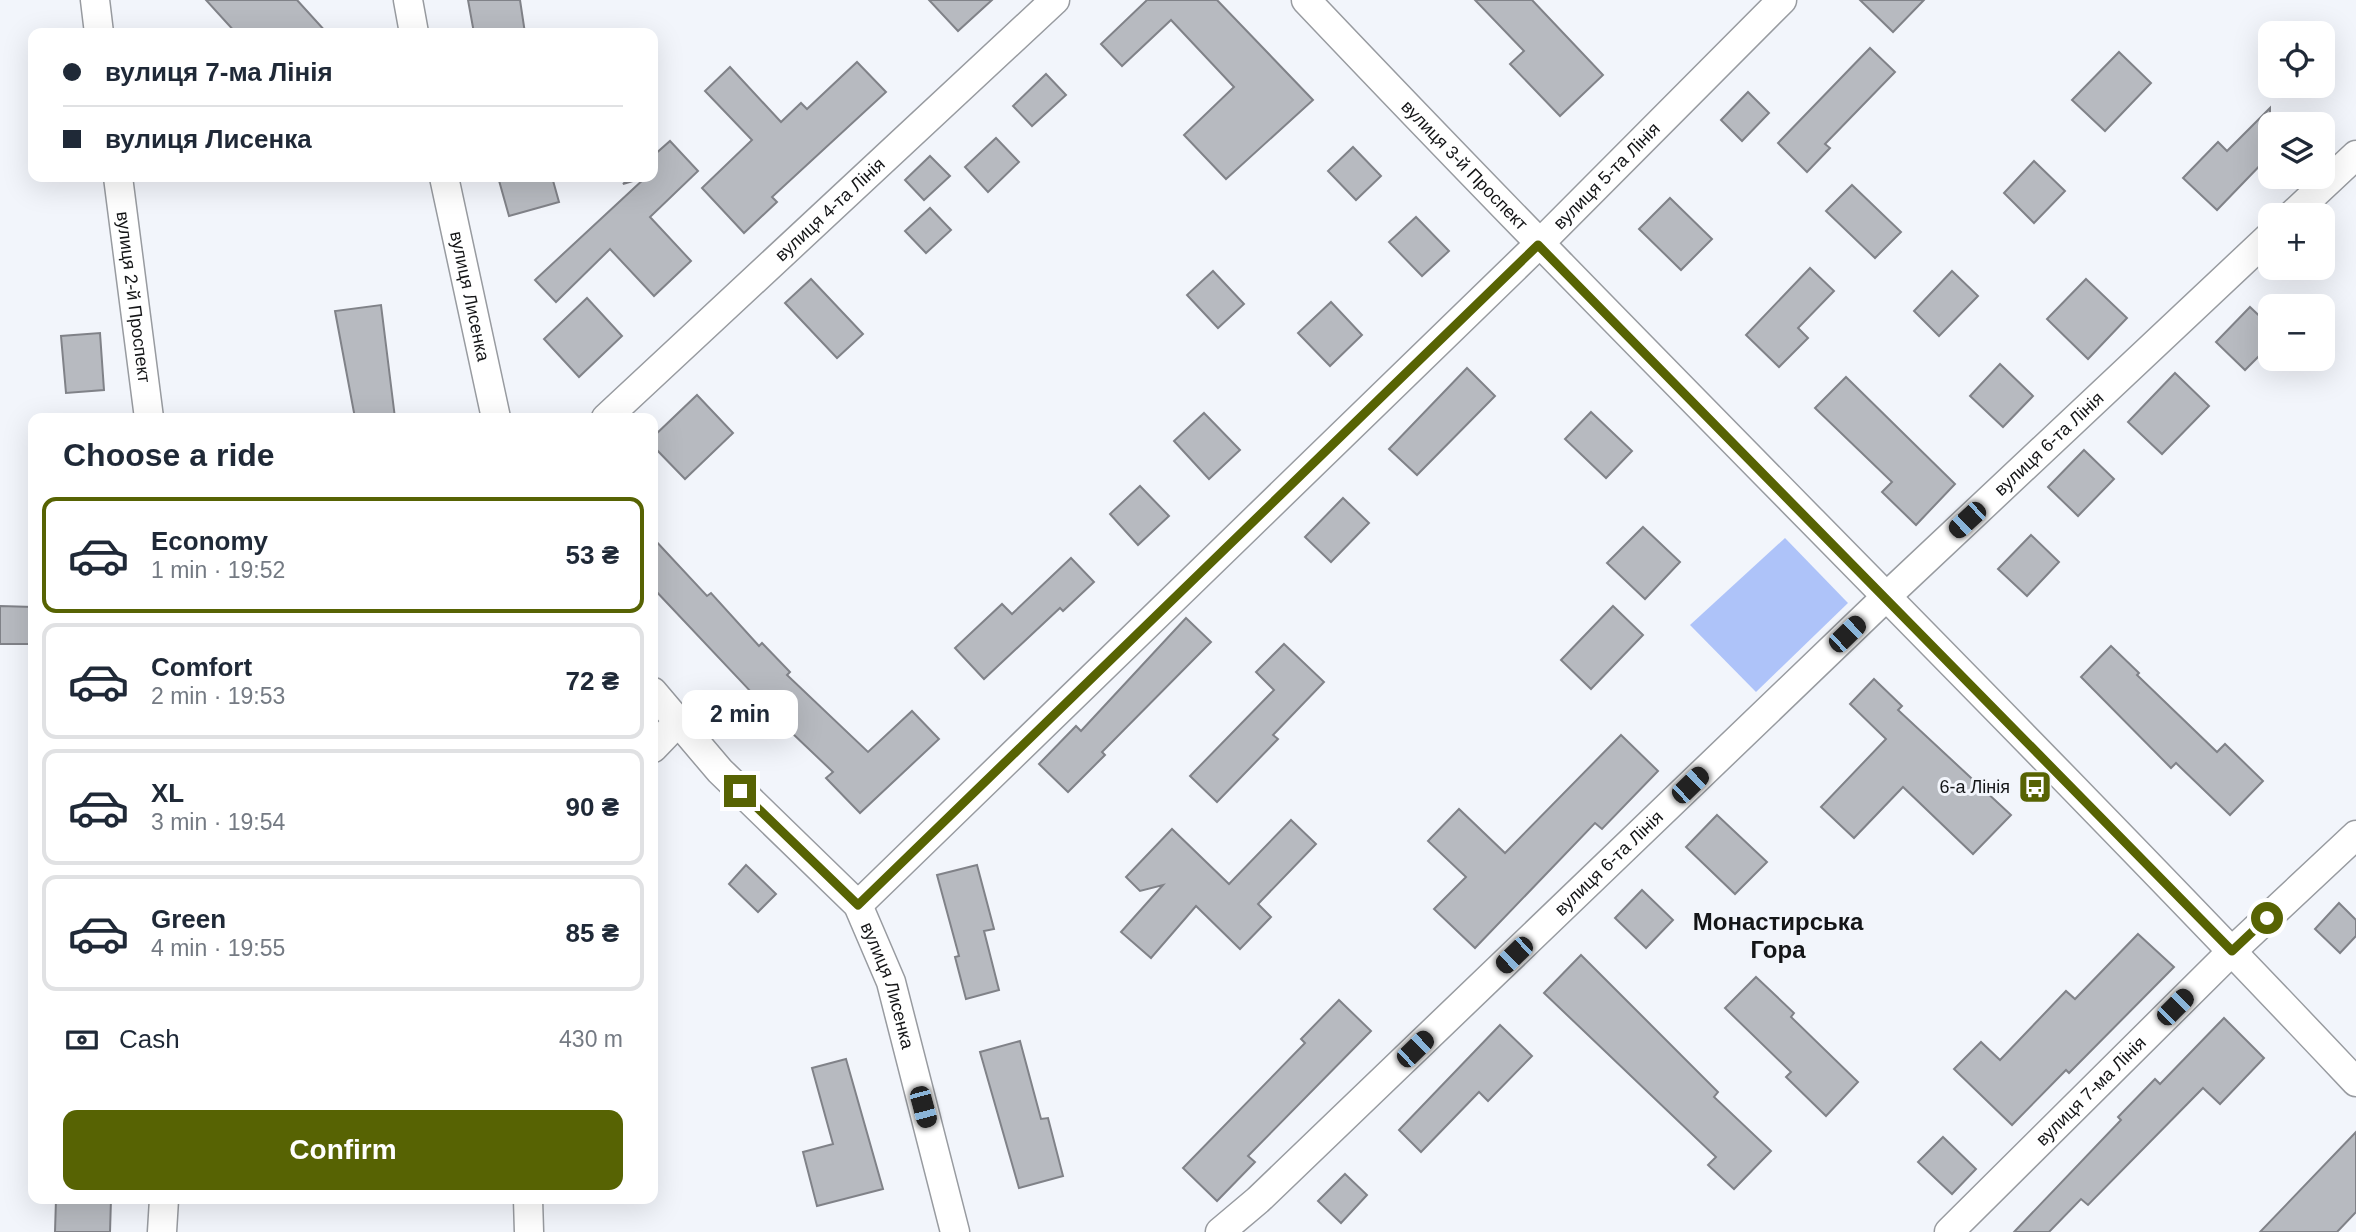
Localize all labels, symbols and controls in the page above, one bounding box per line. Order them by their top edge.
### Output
map controls [2258,21,2335,371]
button: locate [2258,21,2335,98]
text: вулиця 7-ма Лінія [105,57,333,87]
street label: вулиця 3-й Проспект [1397,96,1532,234]
button: layers [2258,112,2335,189]
street label: вулиця 5-та Лінія [1550,119,1664,233]
text: вулиця Лисенка [105,124,312,154]
street label: вулиця 4-та Лінія [771,154,889,265]
button: + [2258,203,2335,280]
street label: вулиця 2-й Проспект [113,210,154,384]
street label: вулиця Лисенка [446,229,494,364]
button: − [2258,294,2335,371]
street label: вулиця 6-та Лінія [1990,388,2108,500]
text: Choose a ride [63,437,275,473]
car [1945,498,1990,542]
icon: car [67,524,130,587]
text: Economy [151,526,268,556]
text: 53 ₴ [566,540,619,570]
text: 1 min · 19:52 [151,557,285,583]
car [1825,612,1870,656]
icon: car [67,650,130,713]
text: Comfort [151,652,252,682]
text: 72 ₴ [566,666,619,696]
text: 2 min · 19:53 [151,683,285,709]
callout: 2 min [682,690,798,738]
text: 2 min [710,701,770,727]
car [1668,763,1713,807]
bus stop icon: 6-а Лінія [2016,768,2054,806]
route end [724,775,756,807]
icon: car [67,776,130,839]
place label: 6-а Лінія [1939,777,2010,797]
text: XL [151,778,184,808]
text: 90 ₴ [566,792,619,822]
street label: вулиця 6-та Лінія [1551,807,1667,920]
text: 3 min · 19:54 [151,809,285,835]
icon: car [67,902,130,965]
route start [2251,902,2283,934]
text: Green [151,904,226,934]
district label: Монастирська Гора [1693,908,1864,963]
text: 85 ₴ [566,918,619,948]
street label: вулиця Лисенка [857,919,918,1052]
car [1492,933,1537,977]
text: 4 min · 19:55 [151,935,285,961]
car [2153,985,2198,1029]
icon: cash [63,1021,101,1059]
text: Cash [119,1024,180,1054]
text: 430 m [559,1026,623,1052]
car [1393,1027,1438,1071]
street label: вулиця 7-ма Лінія [2032,1032,2150,1150]
car [908,1084,939,1130]
button: Confirm [63,1110,623,1190]

